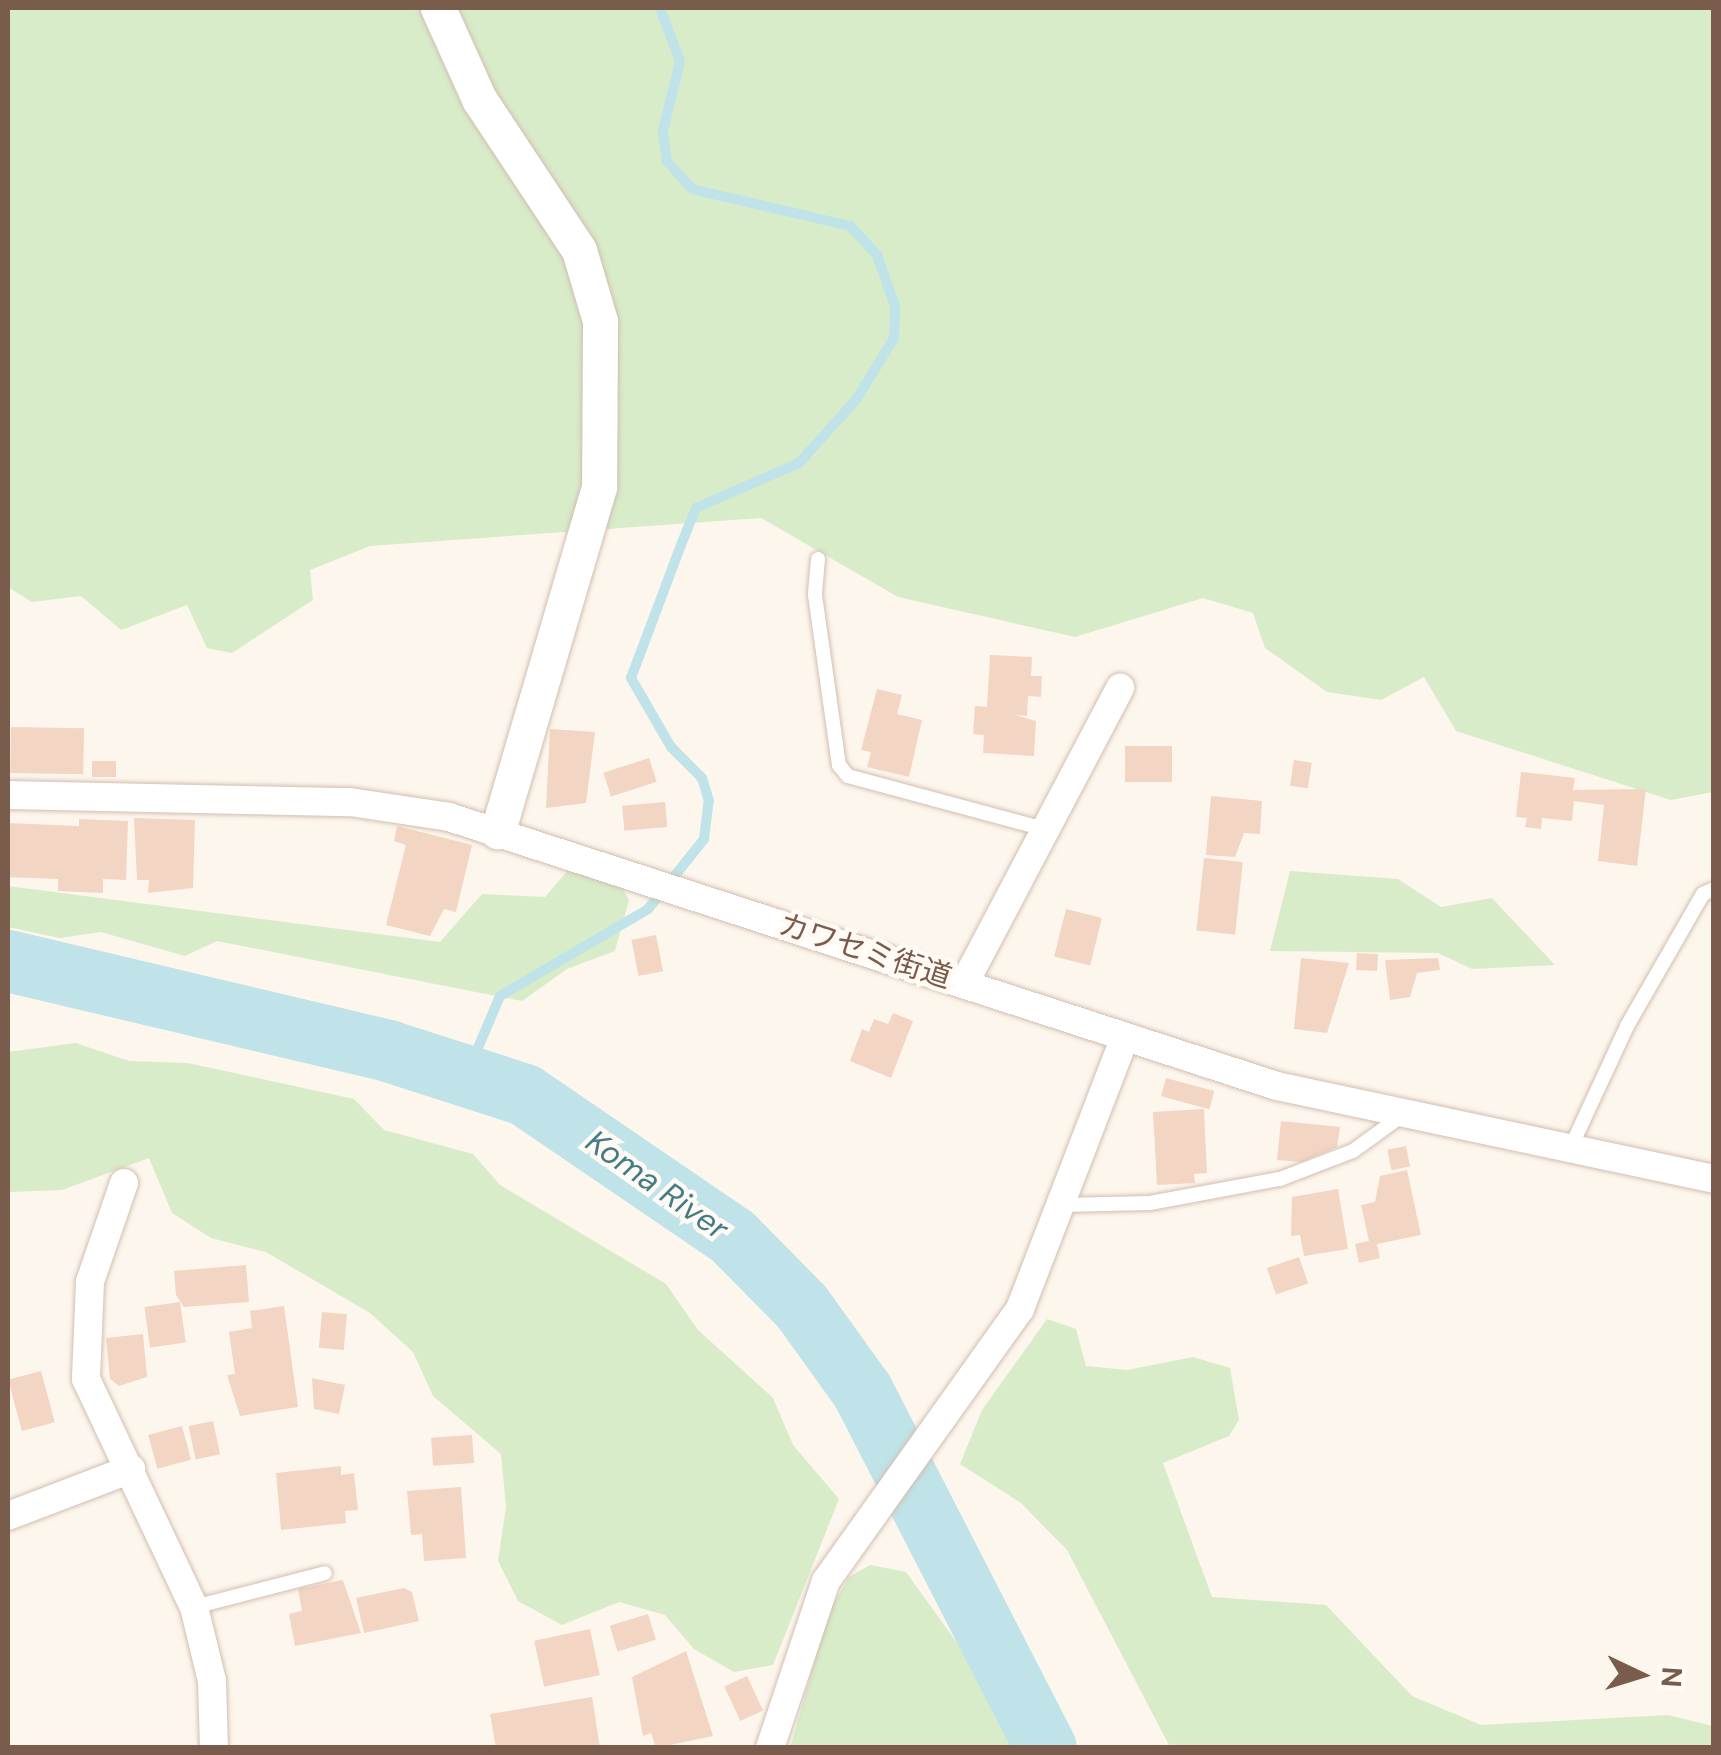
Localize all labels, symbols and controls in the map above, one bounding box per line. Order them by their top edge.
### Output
street label: カワセミ街道 [774,906,956,996]
water label: Koma River [578,1122,736,1248]
north arrow [1591,1625,1691,1725]
text: N [1652,1666,1691,1689]

